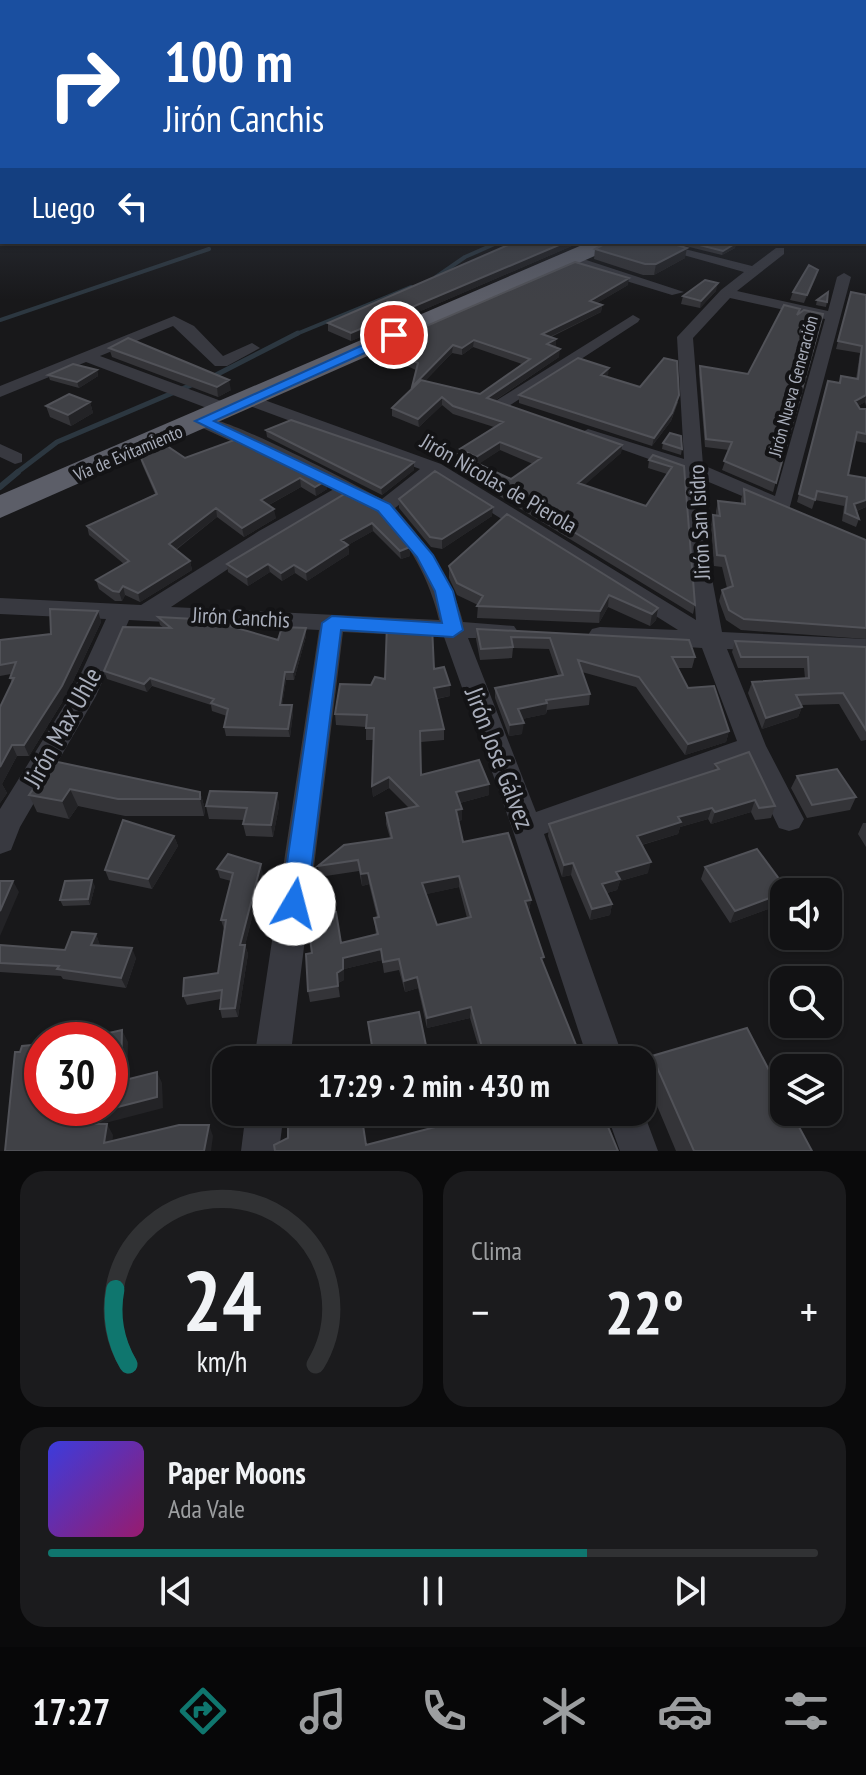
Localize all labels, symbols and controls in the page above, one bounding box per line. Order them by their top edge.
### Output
text: 100 m [164,25,293,97]
icon: right [32,32,136,136]
text: Jirón Canchis [164,95,324,142]
icon: left [111,184,155,228]
text: Luego [32,187,95,226]
pin [360,301,428,369]
icon: arrive [372,313,416,357]
street label: Jirón Nueva Generación [763,313,823,460]
street label: Vía de Evitamiento [69,420,186,487]
street label: Jirón Nicolas de Pierola [415,426,582,539]
street label: Jirón San Isidro [682,464,716,581]
street label: Jirón Canchis [190,600,291,634]
street label: Jirón Max Uhle [15,661,108,793]
street label: Jirón José Gálvez [458,682,542,833]
position arrow [252,862,336,946]
map controls [770,878,842,1126]
button: sound [770,878,842,950]
button: search [770,966,842,1038]
speed limit sign: 30 [24,1022,128,1126]
button: layers [770,1054,842,1126]
text: 17:29 · 2 min · 430 m [318,1066,550,1105]
text: Clima [471,1234,522,1267]
text: 24 [182,1246,261,1354]
text: 22° [605,1273,684,1351]
text: − [471,1283,489,1340]
text: + [800,1283,818,1340]
text: km/h [196,1343,247,1380]
text: Paper Moons [168,1453,306,1492]
text: Ada Vale [168,1492,245,1525]
icon: previous [154,1569,198,1613]
icon: pause [411,1569,455,1613]
icon: next [668,1569,712,1613]
icon: directions [175,1683,231,1739]
icon: music [295,1683,351,1739]
icon: phone [416,1683,472,1739]
icon: climate [536,1683,592,1739]
icon: car [657,1683,713,1739]
icon: filters [778,1683,834,1739]
text: 17:27 [32,1688,110,1735]

